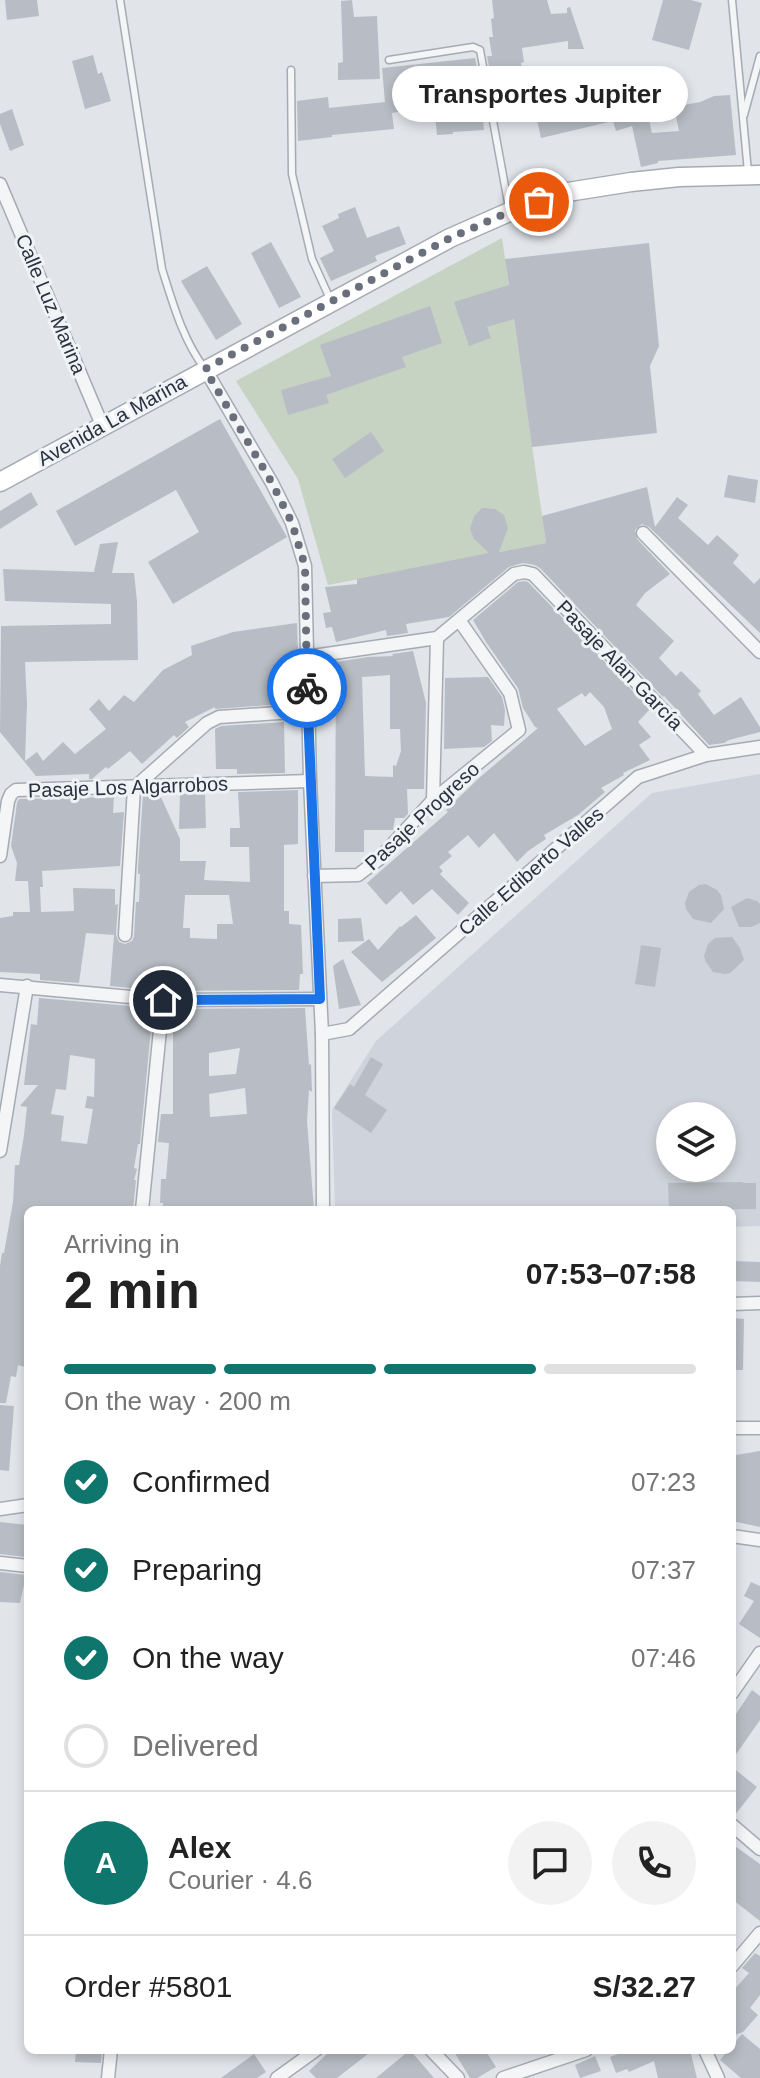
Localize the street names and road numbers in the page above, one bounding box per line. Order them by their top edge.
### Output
street label: Calle Luz Marina [12,231,91,378]
street label: Avenida La Marina [34,370,191,470]
street label: Pasaje Alan García [553,596,688,735]
street label: Pasaje Progreso [360,758,484,874]
street label: Pasaje Los Algarrobos [28,773,228,801]
street label: Calle Ediberto Valles [454,802,608,940]

